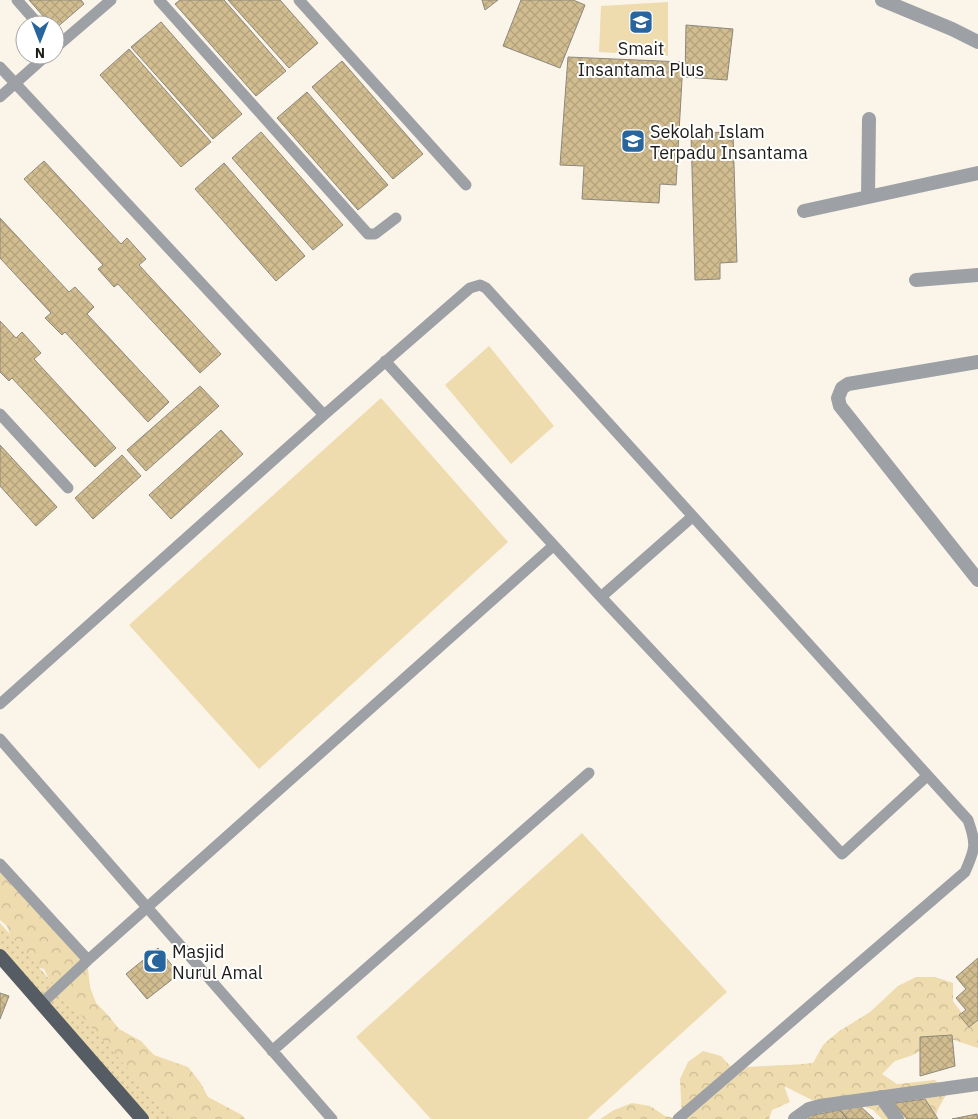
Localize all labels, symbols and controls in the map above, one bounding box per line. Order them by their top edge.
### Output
school or university icon: Smait Insantama Plus [628,9,654,35]
north arrow [15,15,65,65]
place label: Smait Insantama Plus [578,37,704,81]
text: N [35,44,45,62]
place label: Sekolah Islam Terpadu Insantama [650,120,808,164]
school or university icon: Sekolah Islam Terpadu Insantama [620,128,646,154]
place label: Masjid Nurul Amal [172,940,263,984]
mosque icon: Masjid Nurul Amal [142,948,168,974]

